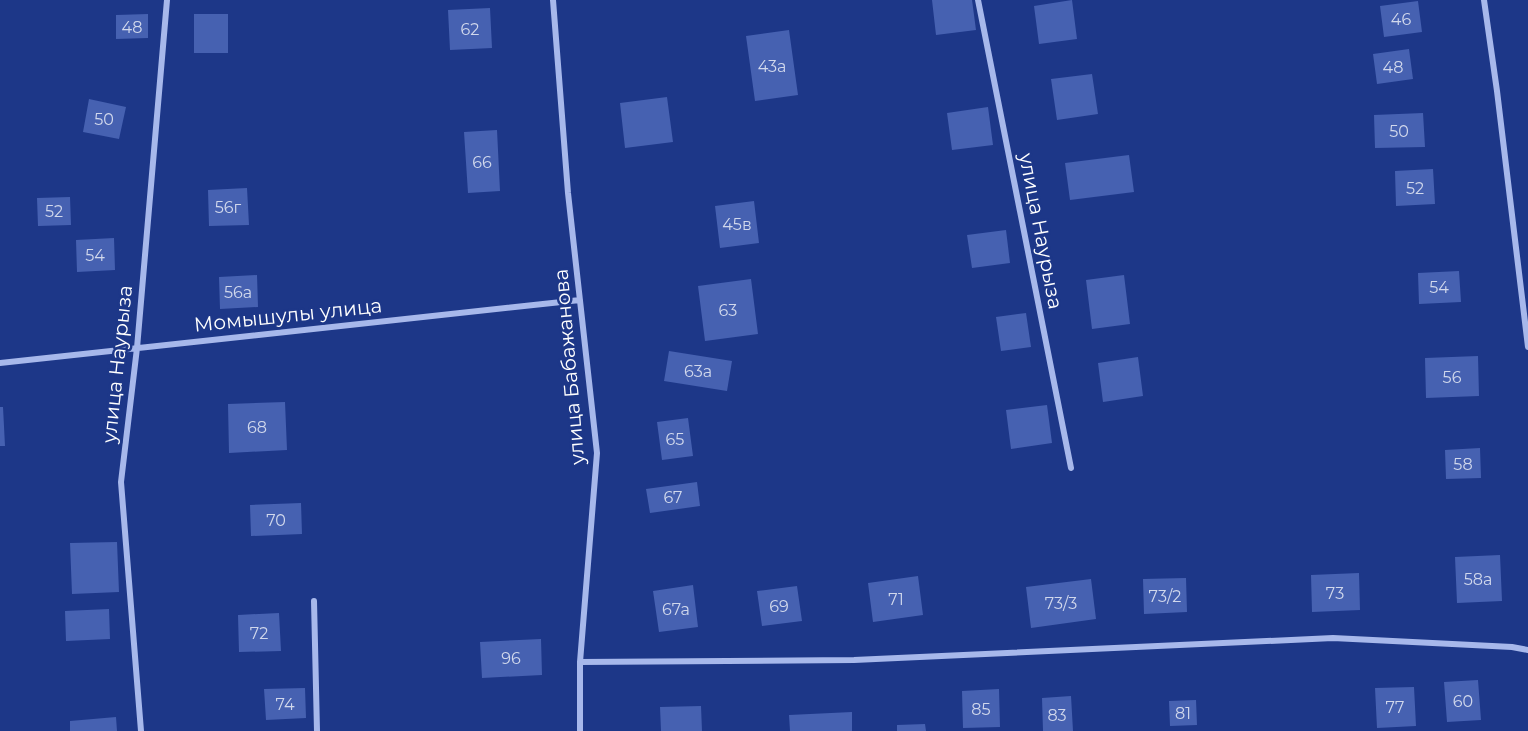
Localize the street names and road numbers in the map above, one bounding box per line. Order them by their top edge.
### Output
street label: улица Наурыза [1014,150,1068,311]
street label: улица Бабажанова [548,268,590,467]
street label: улица Наурыза [97,284,137,445]
street label: Момышулы улица [193,293,383,337]

